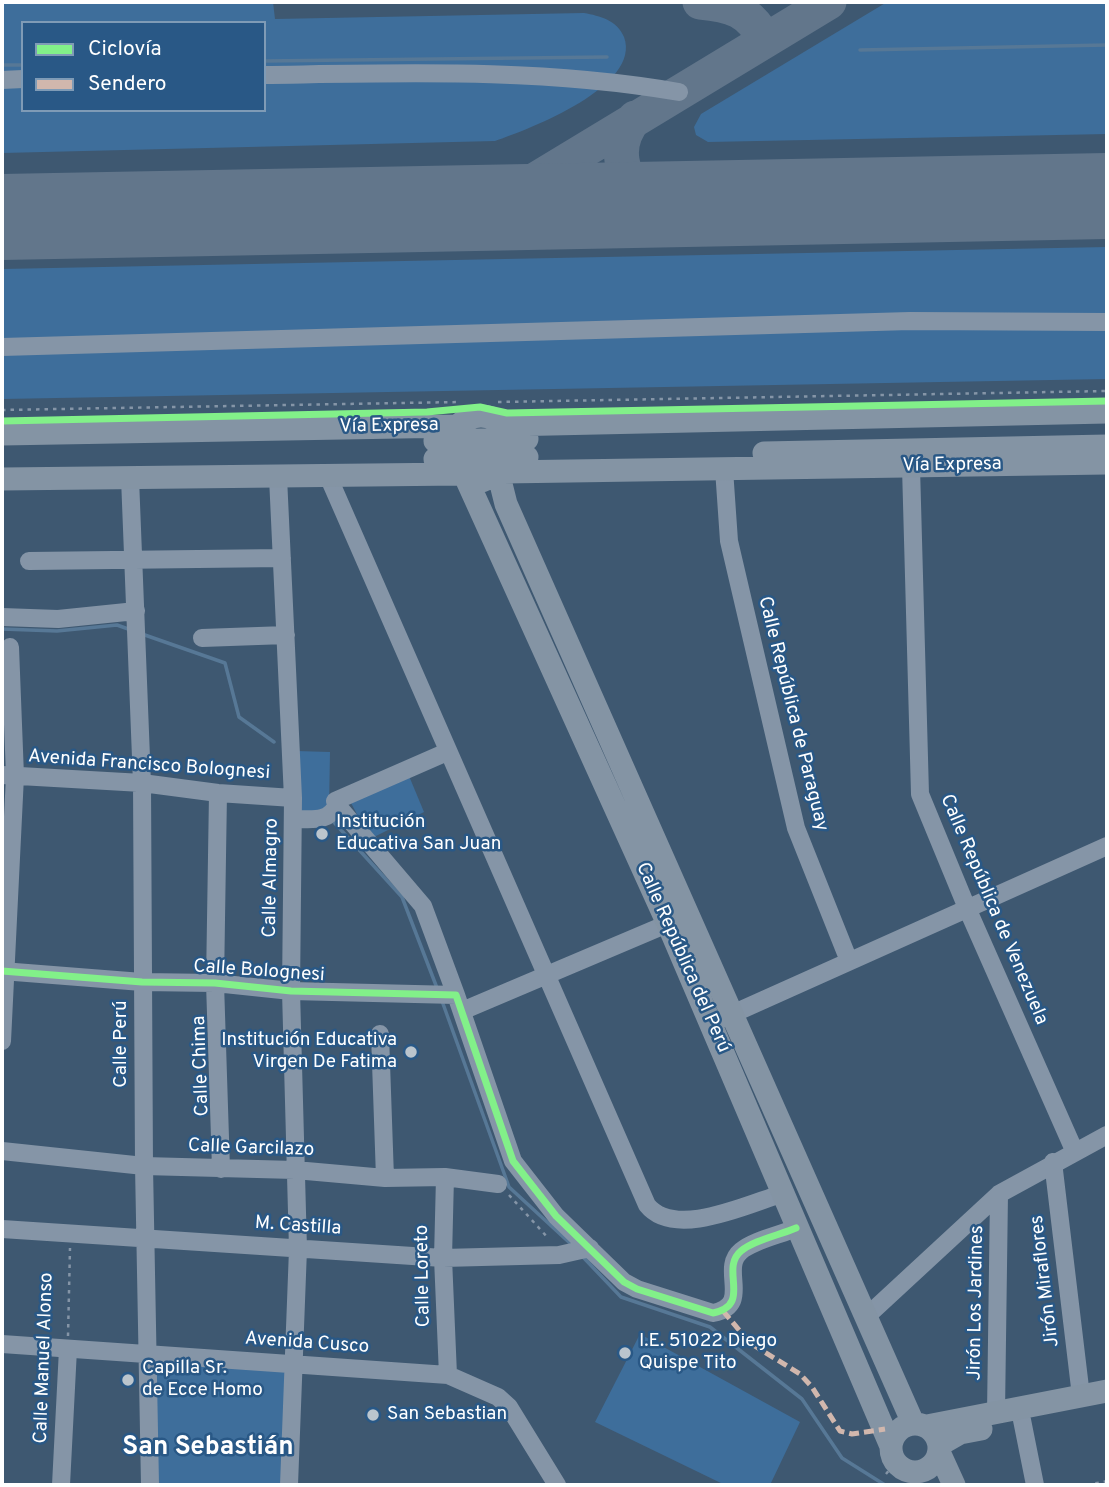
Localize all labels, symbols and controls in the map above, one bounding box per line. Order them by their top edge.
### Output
legend [21,21,266,112]
text: Ciclovía [88,36,162,63]
text: Sendero [88,71,167,98]
street label: Vía Expresa [339,415,439,439]
street label: Vía Expresa [902,454,1002,478]
street label: Calle República de Paraguay [752,594,832,834]
street label: Avenida Francisco Bolognesi [27,746,271,786]
street label: Calle República de Venezuela [934,791,1052,1029]
place label: Institución Educativa San Juan [336,812,501,856]
street label: Calle Almagro [260,818,284,938]
marker: Institución Educativa San Juan [314,826,330,842]
street label: Calle República del Perú [630,859,734,1057]
street label: Calle Bolognesi [193,956,325,988]
street label: Calle Perú [111,1000,133,1088]
street label: Calle Chima [189,1015,215,1117]
place label: Institución Educativa Virgen De Fatima [221,1030,397,1074]
marker: Institución Educativa Virgen De Fatima [403,1044,419,1060]
street label: Calle Garcilazo [187,1135,315,1163]
street label: M. Castilla [254,1213,342,1241]
street label: Jirón Miraflores [1027,1214,1065,1348]
street label: Calle Loreto [412,1225,436,1327]
street label: Jirón Los Jardines [964,1225,990,1381]
street label: Calle Manuel Alonso [31,1272,59,1444]
street label: Avenida Cusco [244,1328,370,1360]
place label: I.E. 51022 Diego Quispe Tito [639,1331,777,1375]
marker: I.E. 51022 Diego Quispe Tito [617,1345,633,1361]
place label: Capilla Sr. de Ecce Homo [142,1358,263,1402]
marker: Capilla Sr. de Ecce Homo [120,1372,136,1388]
place label: San Sebastian [387,1404,507,1426]
marker: San Sebastian [365,1407,381,1423]
district label: San Sebastián [122,1433,294,1465]

